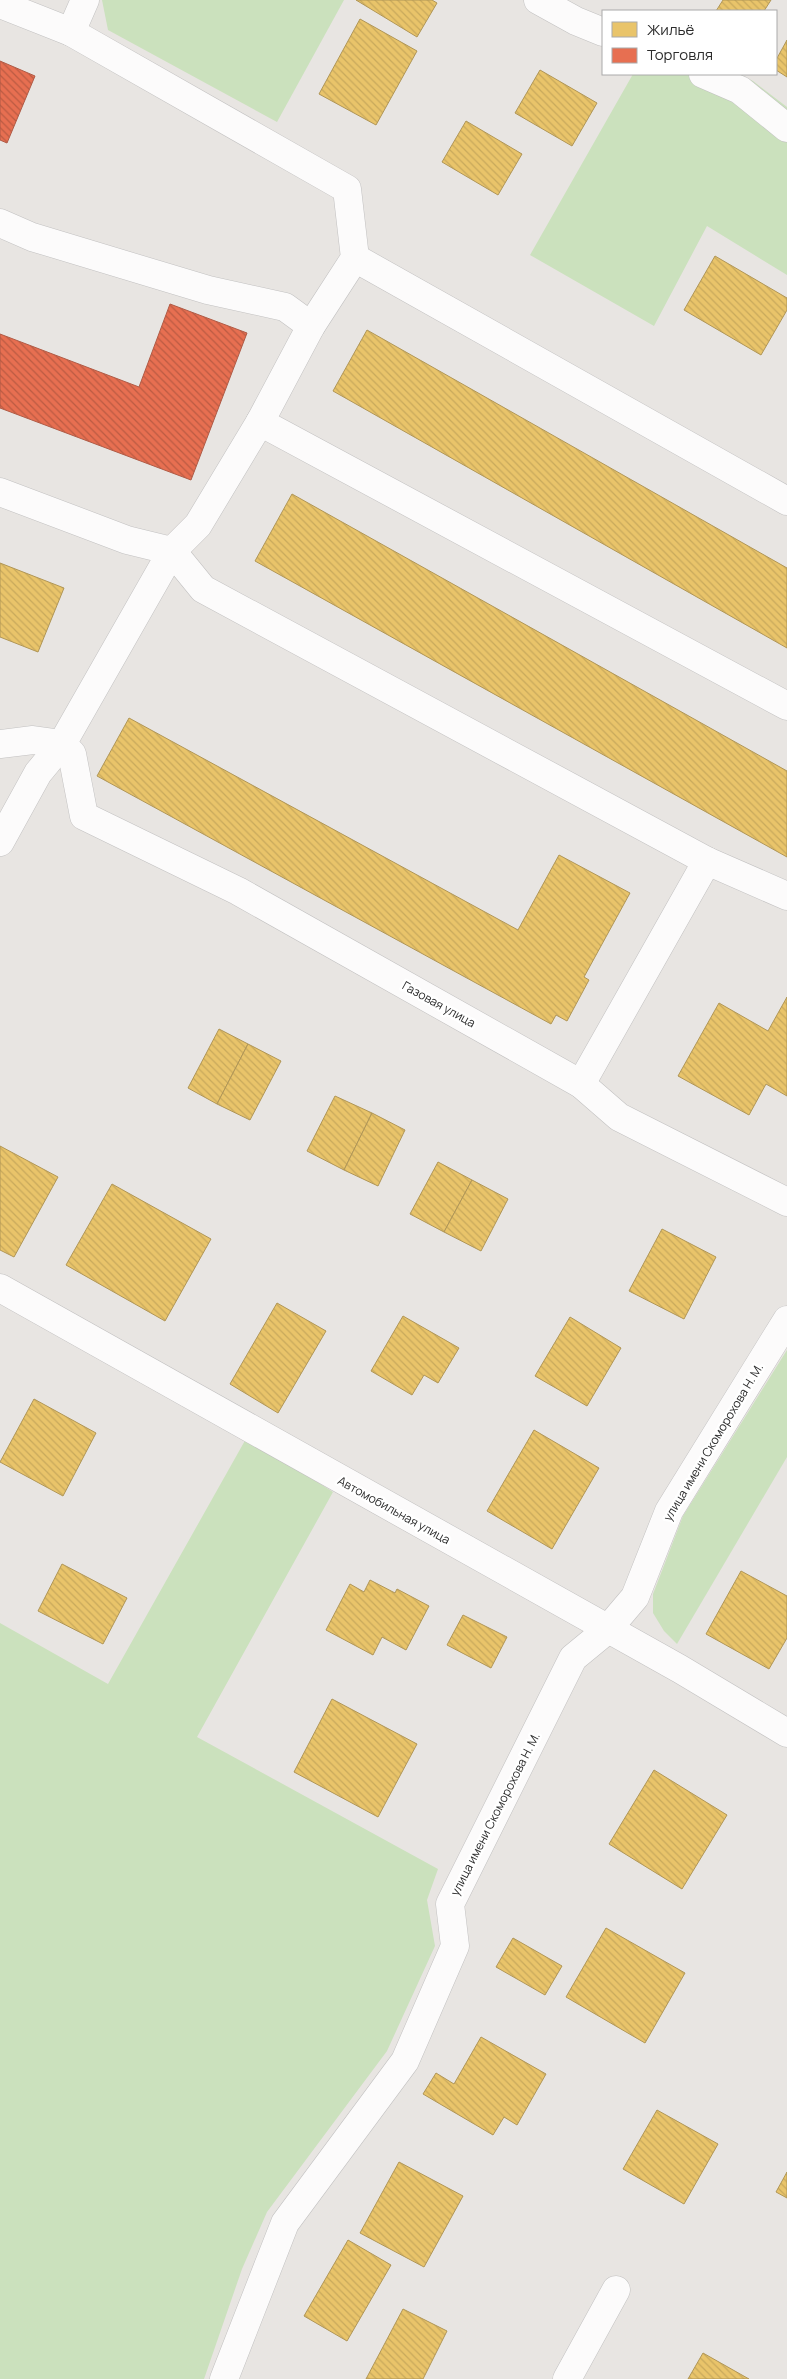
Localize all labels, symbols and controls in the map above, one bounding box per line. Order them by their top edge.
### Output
legend [602,10,777,75]
text: Жильё [647,19,695,40]
text: Торговля [647,44,713,65]
street label: Газовая улица [399,977,479,1031]
street label: улица имени Скоморохова Н. М. [659,1360,767,1524]
street label: Автомобильная улица [335,1472,453,1548]
street label: улица имени Скоморохова Н. М. [446,1729,544,1899]

